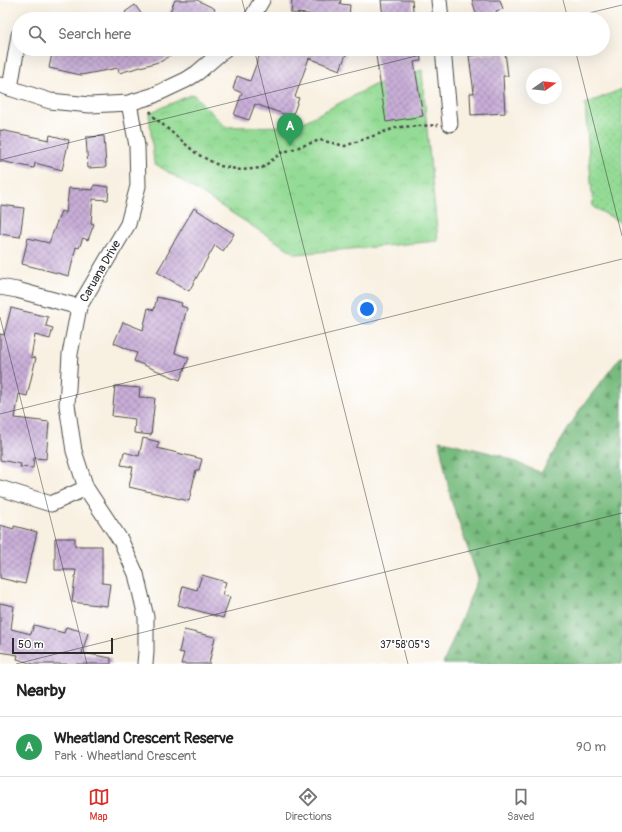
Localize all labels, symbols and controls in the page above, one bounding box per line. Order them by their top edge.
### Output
search box [12,12,610,56]
icon: search [26,23,48,45]
text: Search here [58,25,131,44]
north arrow [526,68,562,104]
pin: A [277,113,303,146]
street label: Caruana Drive [77,237,124,305]
your location [357,299,377,319]
scale bar [12,636,113,655]
text: 50 m [18,638,44,651]
text: 37°58'05"S [380,639,430,651]
text: Nearby [16,680,65,701]
text: Wheatland Crescent Reserve [54,729,233,748]
text: A [25,739,33,755]
text: 90 m [576,739,606,755]
text: Park · Wheatland Crescent [54,748,196,764]
tab: Map [88,786,110,823]
tab: Directions [285,786,332,823]
tab: Saved [507,786,534,823]

